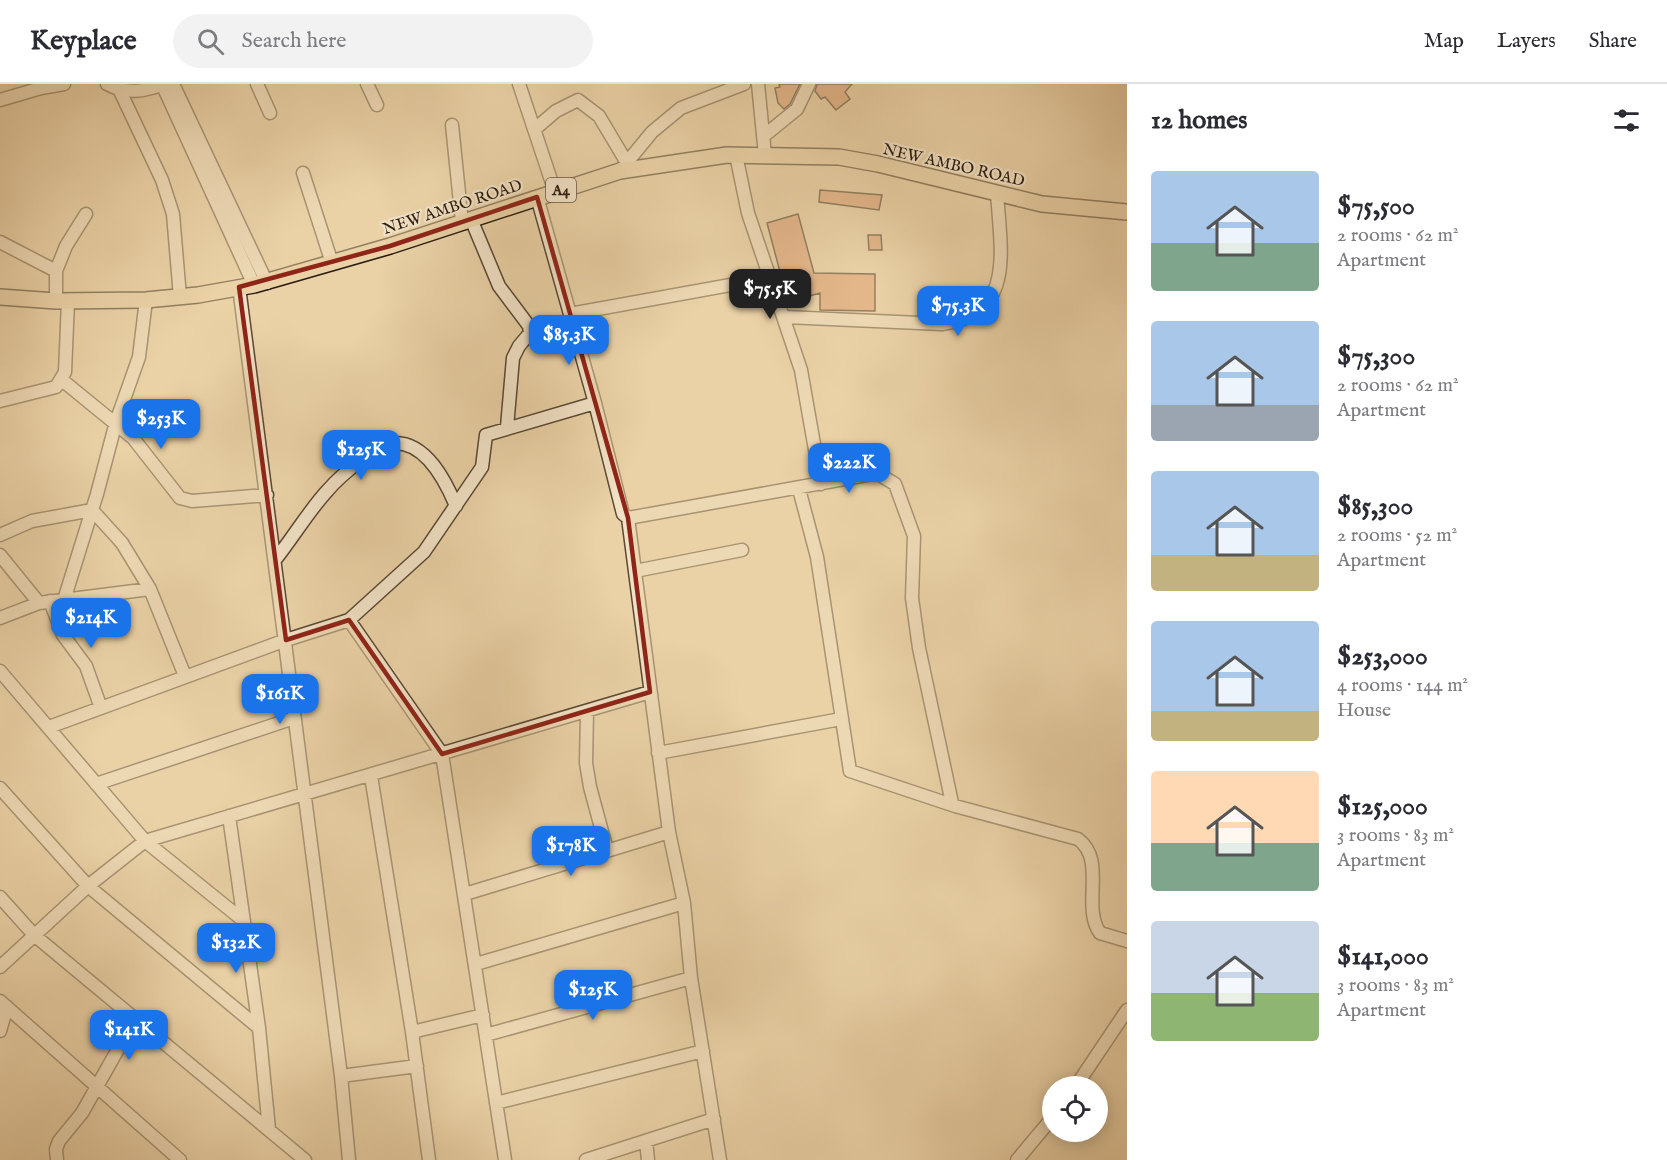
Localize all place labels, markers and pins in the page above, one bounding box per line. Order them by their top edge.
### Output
pin: $75.5K [721,269,819,320]
pin: $75.3K [909,286,1007,337]
pin: $85.3K [520,315,618,366]
pin: $253K [119,399,203,450]
pin: $125K [319,430,403,481]
pin: $222K [807,443,891,494]
pin: $214K [49,598,133,649]
pin: $161K [238,674,322,725]
pin: $178K [529,826,613,877]
pin: $132K [194,923,278,974]
pin: $125K [551,970,635,1021]
pin: $141K [87,1010,171,1061]

